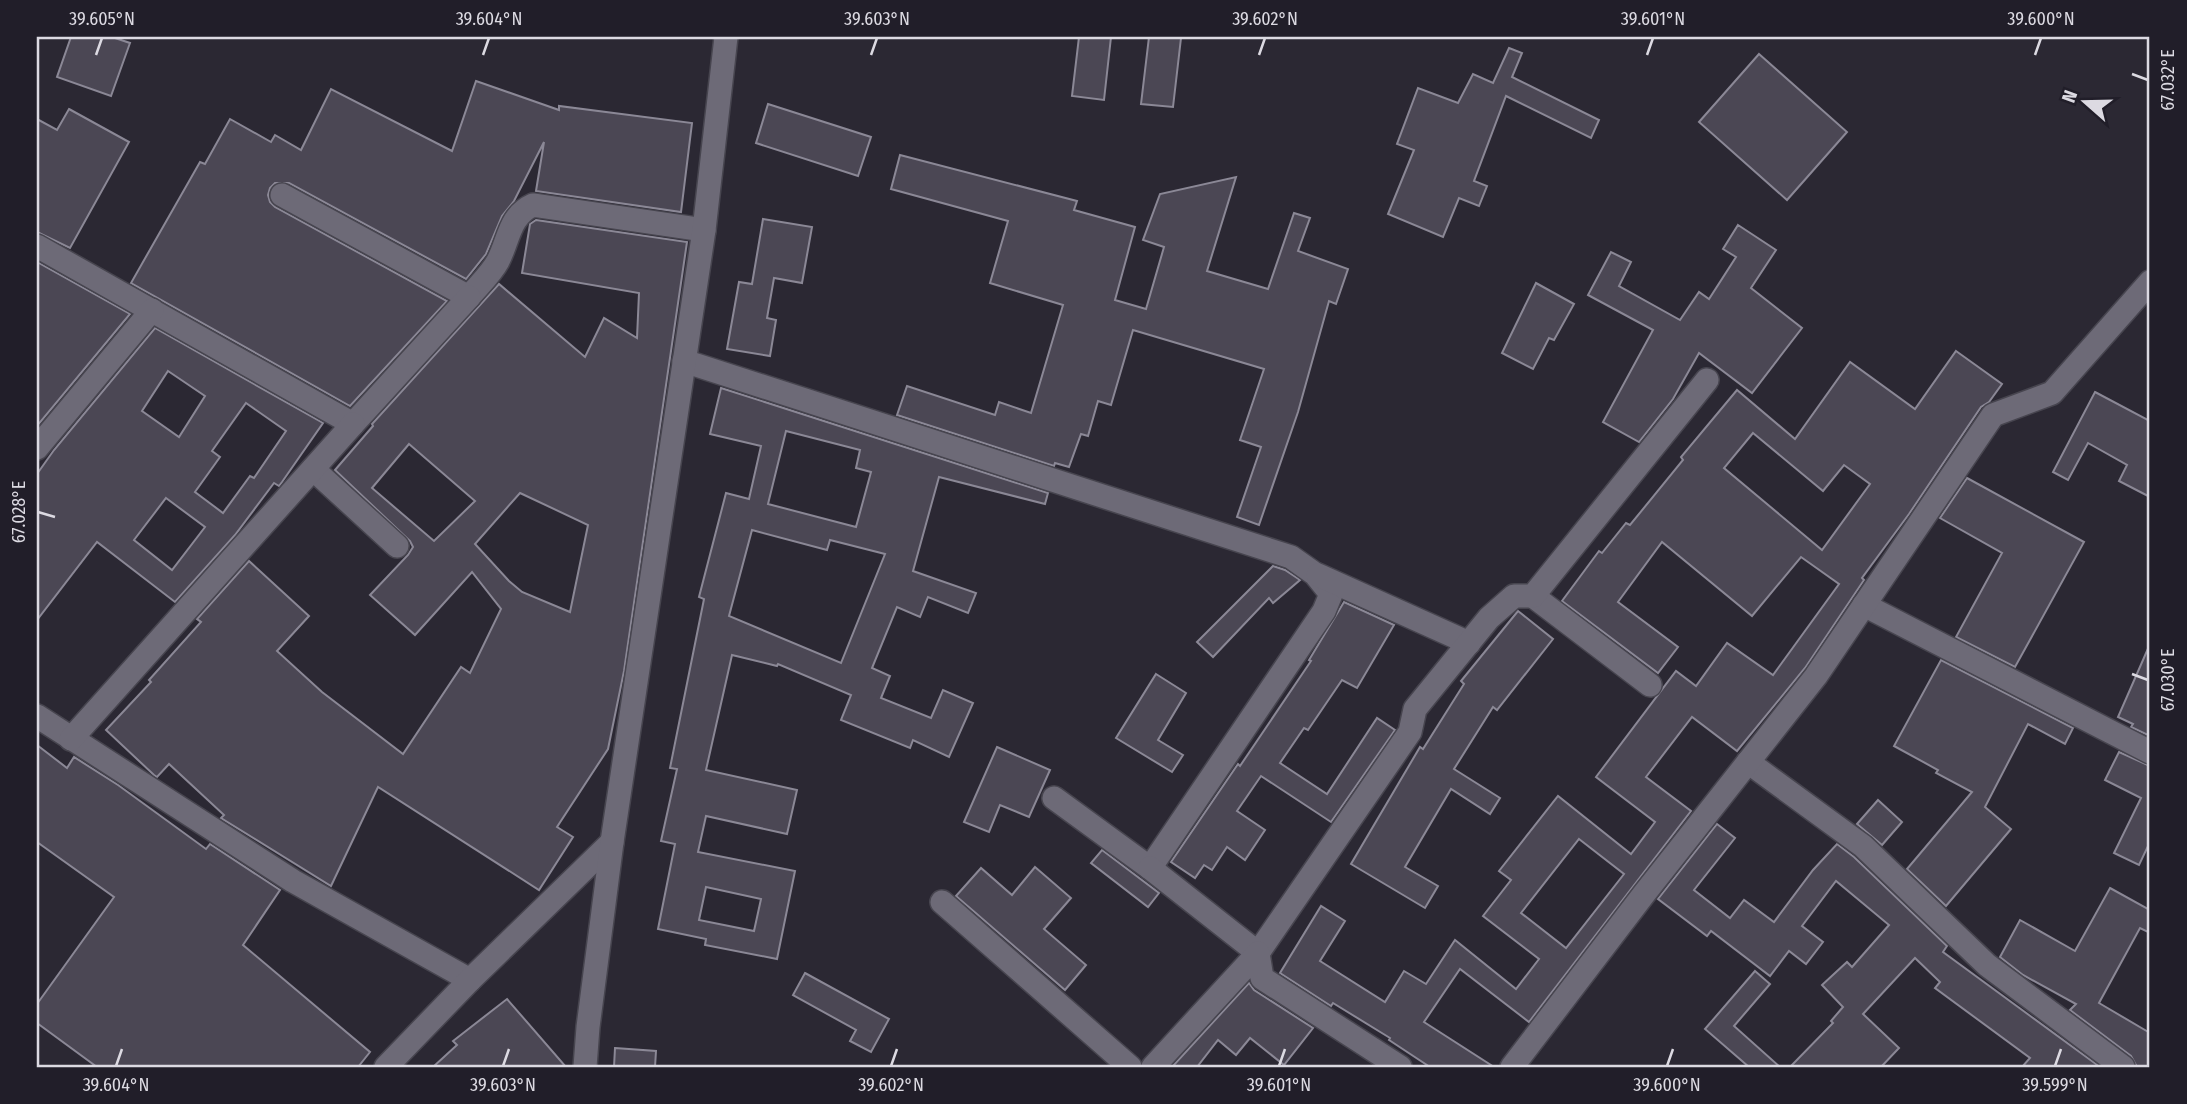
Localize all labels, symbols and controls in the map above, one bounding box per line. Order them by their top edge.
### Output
text: 39.605°N [69,8,135,30]
text: 39.604°N [456,8,522,30]
text: 39.603°N [844,8,910,30]
text: 39.602°N [1232,8,1298,30]
text: 39.601°N [1621,8,1685,30]
text: 39.600°N [2007,8,2075,30]
text: 67.032°E [2157,49,2179,111]
north arrow [2050,66,2120,136]
text: N [2057,87,2082,106]
text: 67.028°E [8,481,30,543]
text: 67.030°E [2157,648,2179,712]
text: 39.604°N [83,1074,149,1096]
text: 39.603°N [470,1074,536,1096]
text: 39.602°N [858,1074,924,1096]
text: 39.601°N [1247,1074,1311,1096]
text: 39.600°N [1633,1074,1701,1096]
text: 39.599°N [2022,1074,2088,1096]

